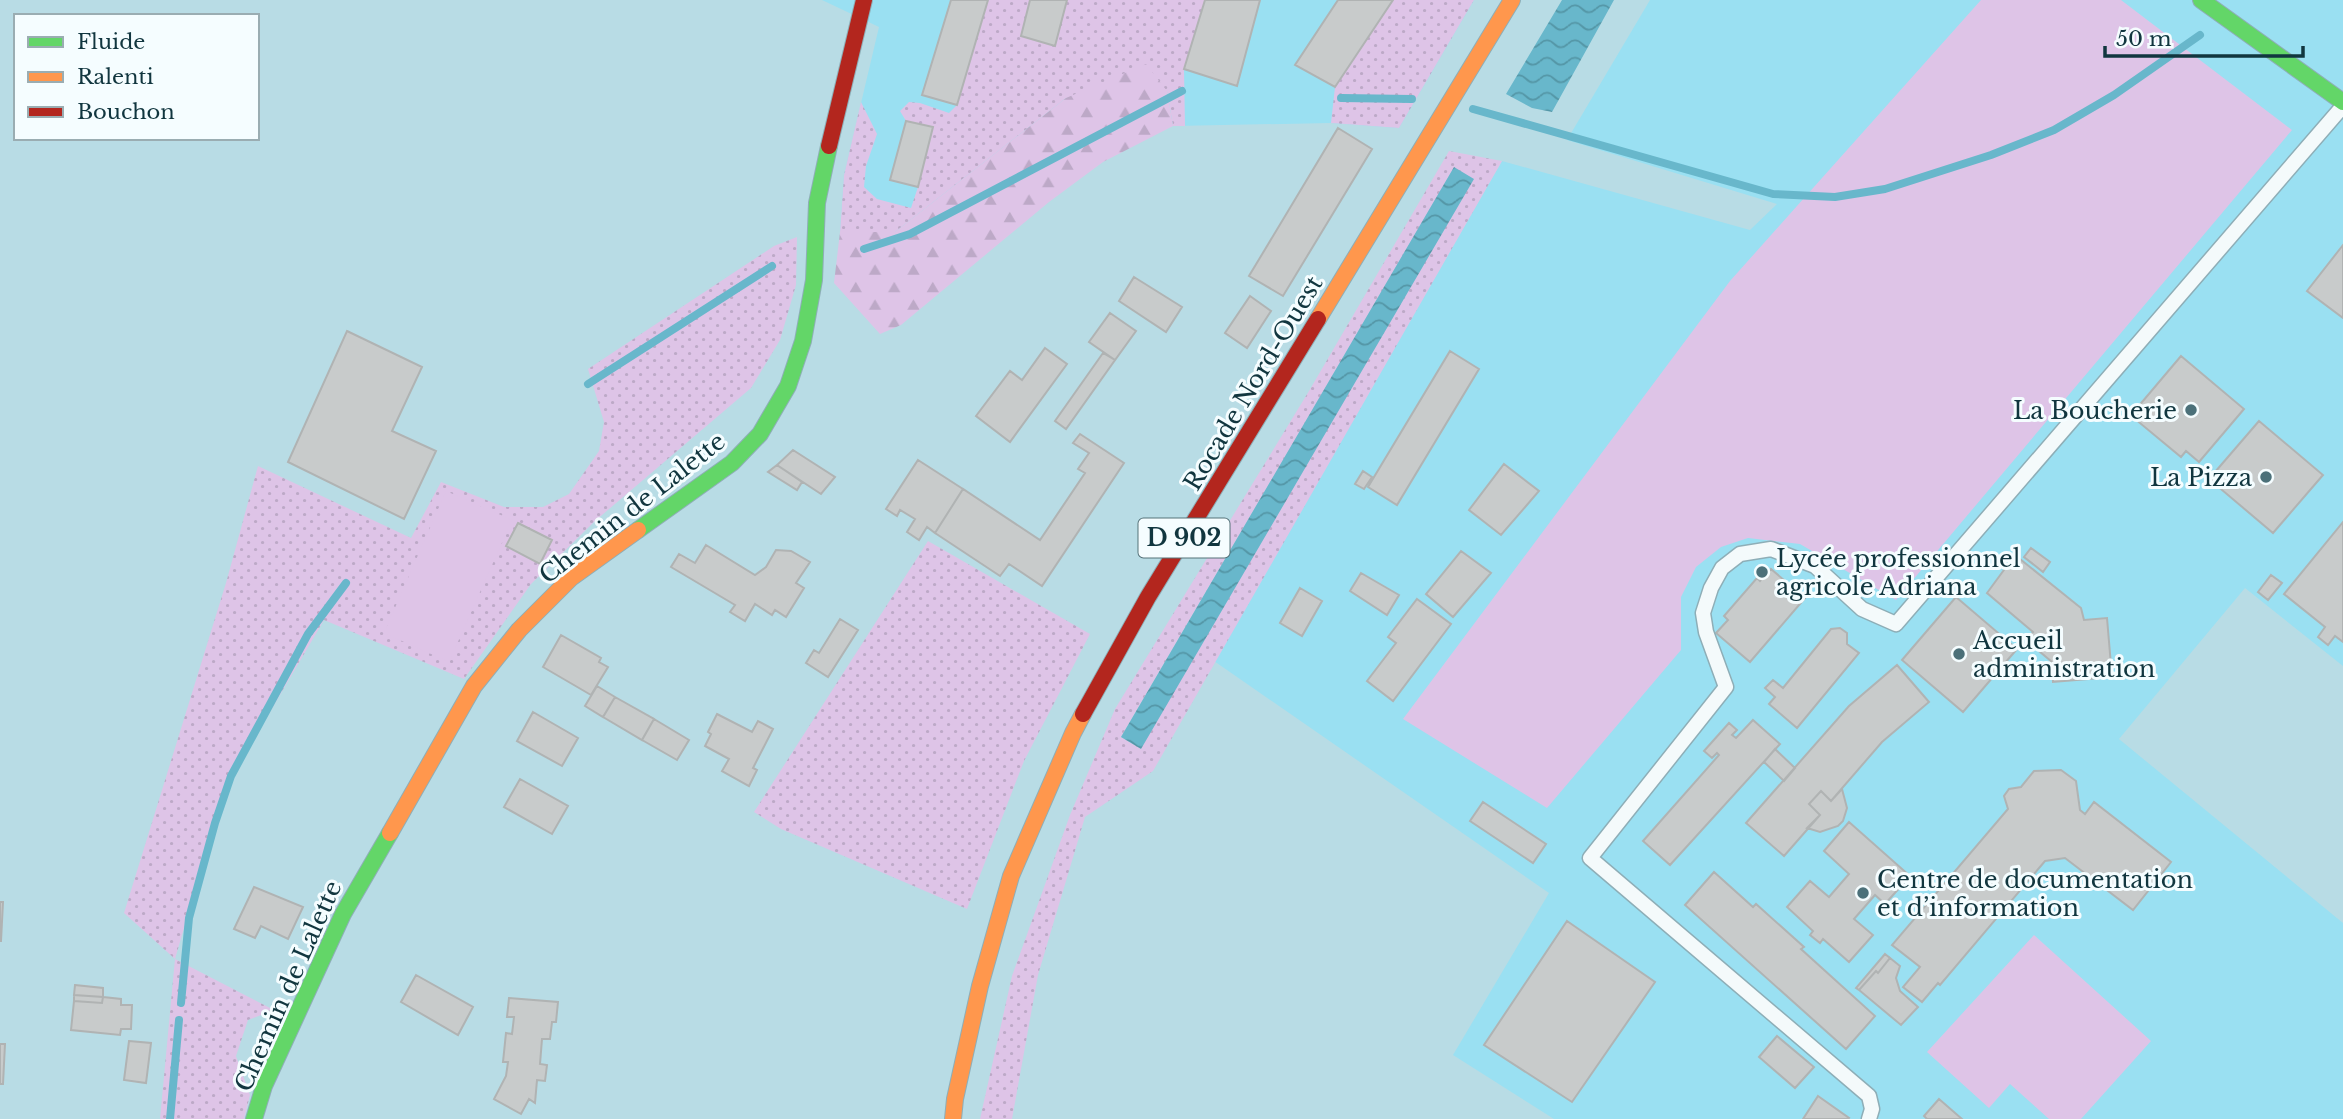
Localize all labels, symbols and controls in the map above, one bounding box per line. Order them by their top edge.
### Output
legend [14,14,259,140]
scale bar [2105,14,2303,58]
text: 50 m [2116,26,2172,52]
text: Fluide [77,29,145,55]
text: Ralenti [77,64,154,90]
text: Bouchon [77,99,175,125]
street label: Rocade Nord-Ouest [1177,271,1329,495]
place label: La Boucherie [2013,396,2177,425]
marker: La Boucherie [2183,402,2199,418]
street label: Chemin de Lalette [533,426,731,590]
place label: La Pizza [2150,463,2253,492]
marker: La Pizza [2258,469,2274,485]
road number: D 902 [1138,518,1230,558]
place label: Lycée professionnel agricole Adriana [1776,544,2021,601]
marker: Lycée professionnel agricole Adriana [1754,564,1770,580]
place label: Accueil administration [1972,626,2155,683]
marker: Accueil administration [1951,646,1967,662]
place label: Centre de documentation et d’information [1877,865,2193,922]
street label: Chemin de Lalette [228,876,348,1096]
marker: Centre de documentation et d’information [1855,885,1871,901]

